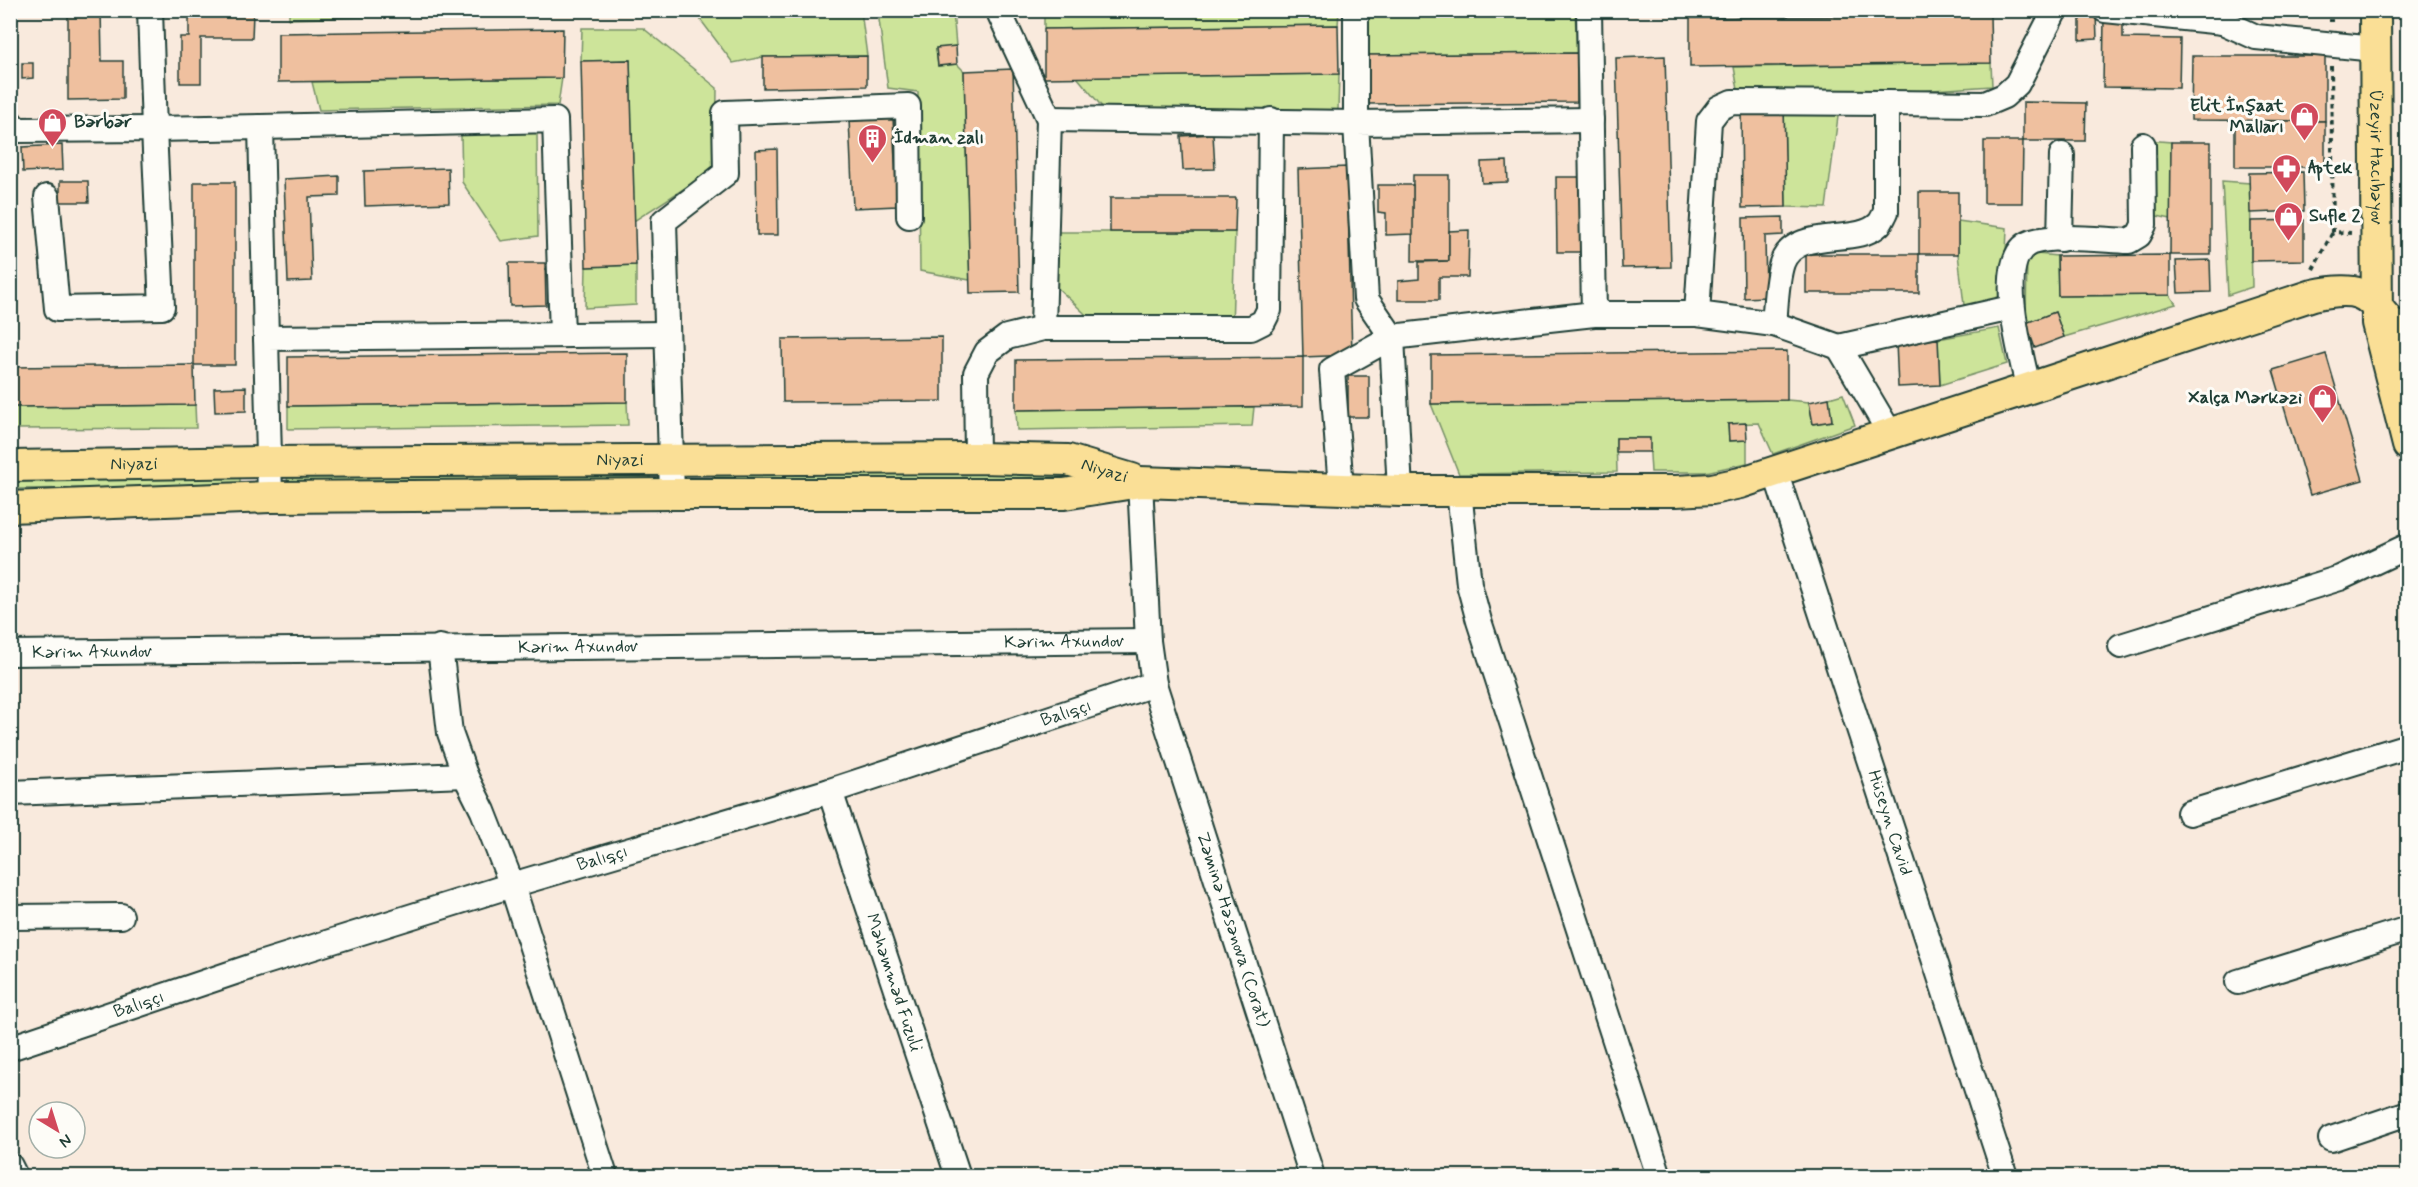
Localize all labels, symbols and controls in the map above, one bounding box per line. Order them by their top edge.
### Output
street label: Üzeyir Hacıbəyov [2364,89,2388,225]
place label: Elit İnşaat Malları [2190,94,2284,139]
shop icon: Elit İnşaat Malları [2289,100,2321,142]
shop icon: Bərbər [37,106,69,148]
place label: Bərbər [74,110,132,134]
building icon: İdman zalı [857,122,889,164]
place label: İdman zalı [894,126,984,150]
pharmacy icon: Aptek [2271,152,2303,194]
place label: Aptek [2308,156,2353,181]
shop icon: Sufle 2 [2272,200,2304,242]
place label: Sufle 2 [2309,204,2361,228]
shop icon: Xalça Mərkəzi [2307,382,2339,424]
place label: Xalça Mərkəzi [2188,386,2302,410]
street label: Niyazi [596,448,644,472]
street label: Niyazi [110,452,158,476]
street label: Niyazi [1078,453,1130,489]
street label: Kərim Axundov [1004,629,1124,655]
street label: Kərim Axundov [518,634,638,660]
street label: Kərim Axundov [32,640,152,665]
street label: Balıqçı [1038,693,1095,733]
street label: Hüseyn Cavid [1861,767,1918,879]
street label: Zəminə Həsənova (Corat) [1190,829,1276,1031]
street label: Balıqçı [574,839,631,877]
street label: Məhəmməd Fuzuli [860,910,928,1055]
street label: Balıqçı [110,985,167,1024]
north arrow [27,1100,87,1160]
text: N [55,1129,76,1152]

